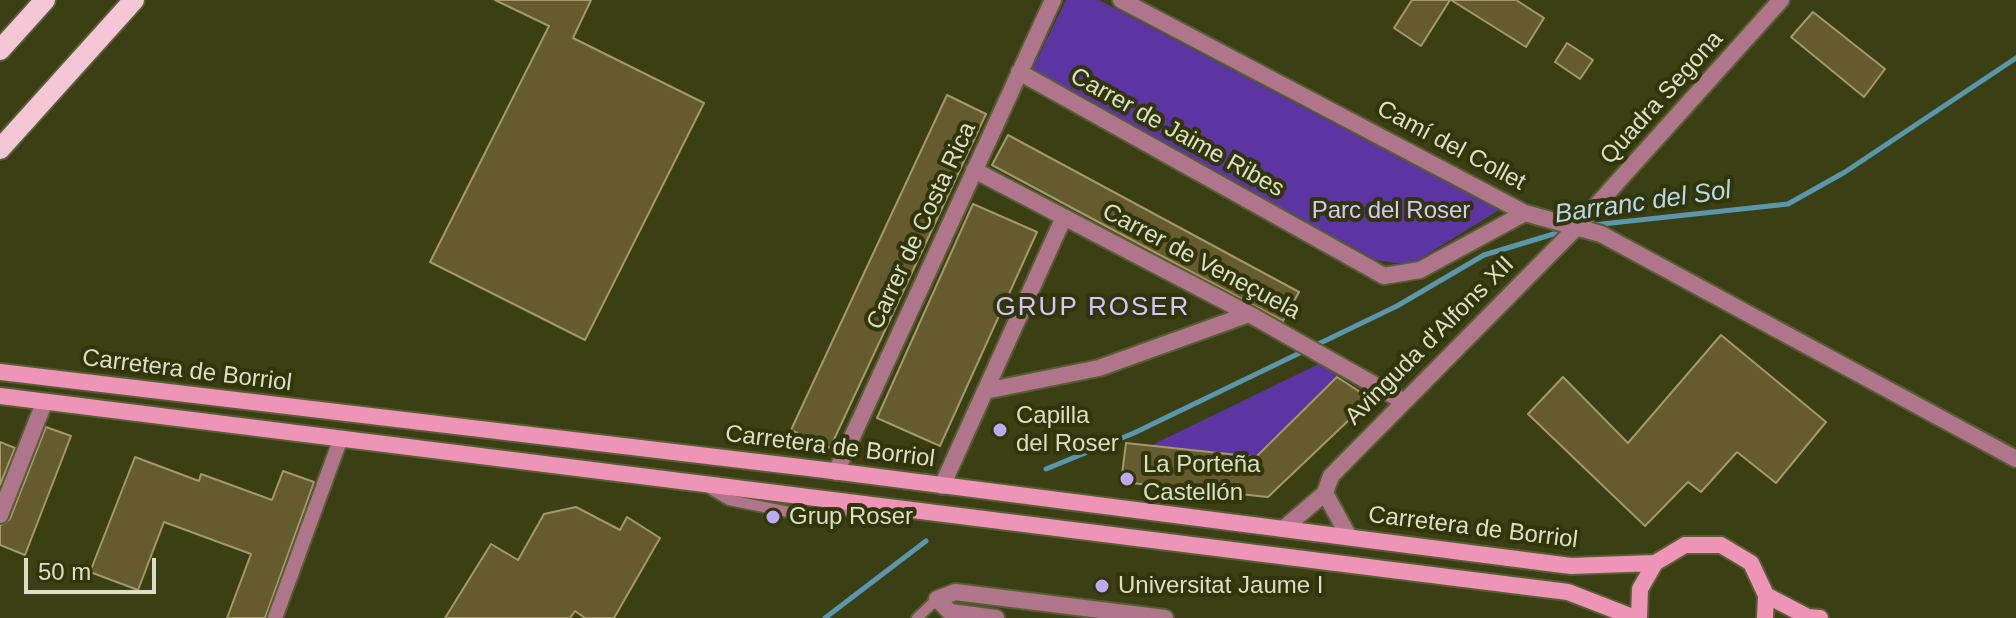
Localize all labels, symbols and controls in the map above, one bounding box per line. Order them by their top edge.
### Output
street label: Quadra Segona [1595,25,1729,171]
street label: Carrer de Jaime Ribes [1065,62,1289,204]
street label: Camí del Collet [1372,95,1530,197]
street label: Carrer de Costa Rica [861,118,983,334]
water label: Barranc del Sol [1553,175,1733,231]
park label: Parc del Roser [1312,197,1470,225]
street label: Carrer de Veneçuela [1097,198,1305,326]
street label: Avinguda d'Alfons XII [1340,251,1520,431]
district label: GRUP ROSER [996,292,1190,324]
street label: Carretera de Borriol [81,344,293,398]
place label: Capilla del Roser [1016,402,1119,458]
street label: Carretera de Borriol [724,420,936,474]
marker: Capilla del Roser [991,421,1009,439]
place label: La Porteña Castellón [1143,451,1260,507]
marker: La Porteña Castellón [1118,470,1136,488]
street label: Carretera de Borriol [1367,501,1579,555]
place label: Grup Roser [789,503,913,531]
marker: Grup Roser [764,508,782,526]
scale bar [28,542,160,592]
text: 50 m [38,558,91,585]
place label: Universitat Jaume I [1118,572,1323,600]
marker: Universitat Jaume I [1093,577,1111,595]

